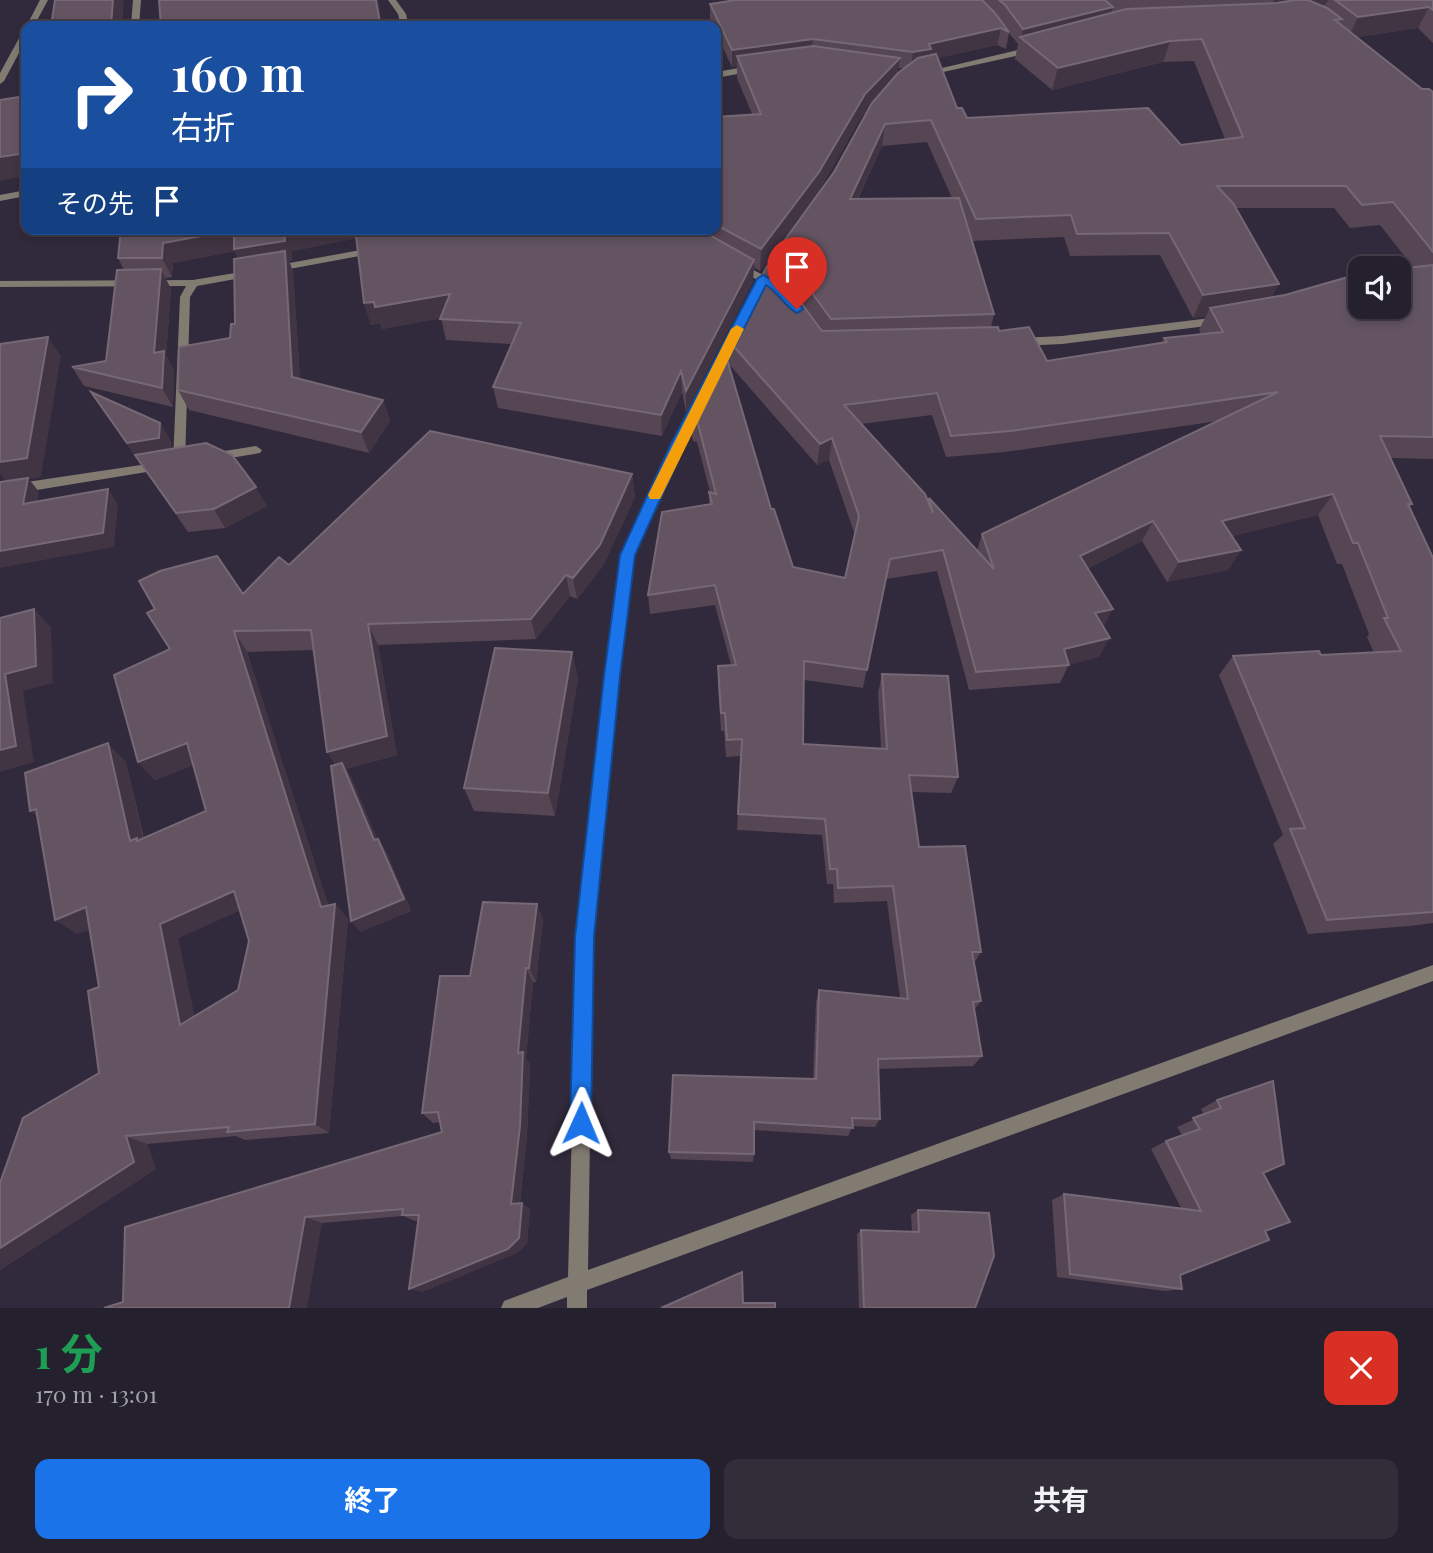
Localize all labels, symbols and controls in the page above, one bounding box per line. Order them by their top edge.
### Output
text: 160 m [171,39,305,104]
icon: right [56,49,147,140]
text: 右折 [171,104,235,147]
icon: arrive [148,182,186,220]
text: その先 [56,185,134,220]
pin [767,237,827,309]
icon: arrive [778,248,816,286]
map controls [1348,256,1411,319]
button: sound [1348,256,1411,319]
position arrow [544,1086,618,1160]
text: 1 分 [35,1324,103,1380]
button: close [1324,1331,1398,1405]
text: 170 m · 13:01 [35,1378,157,1409]
button: 終了 [35,1459,710,1539]
button: 共有 [724,1459,1398,1539]

